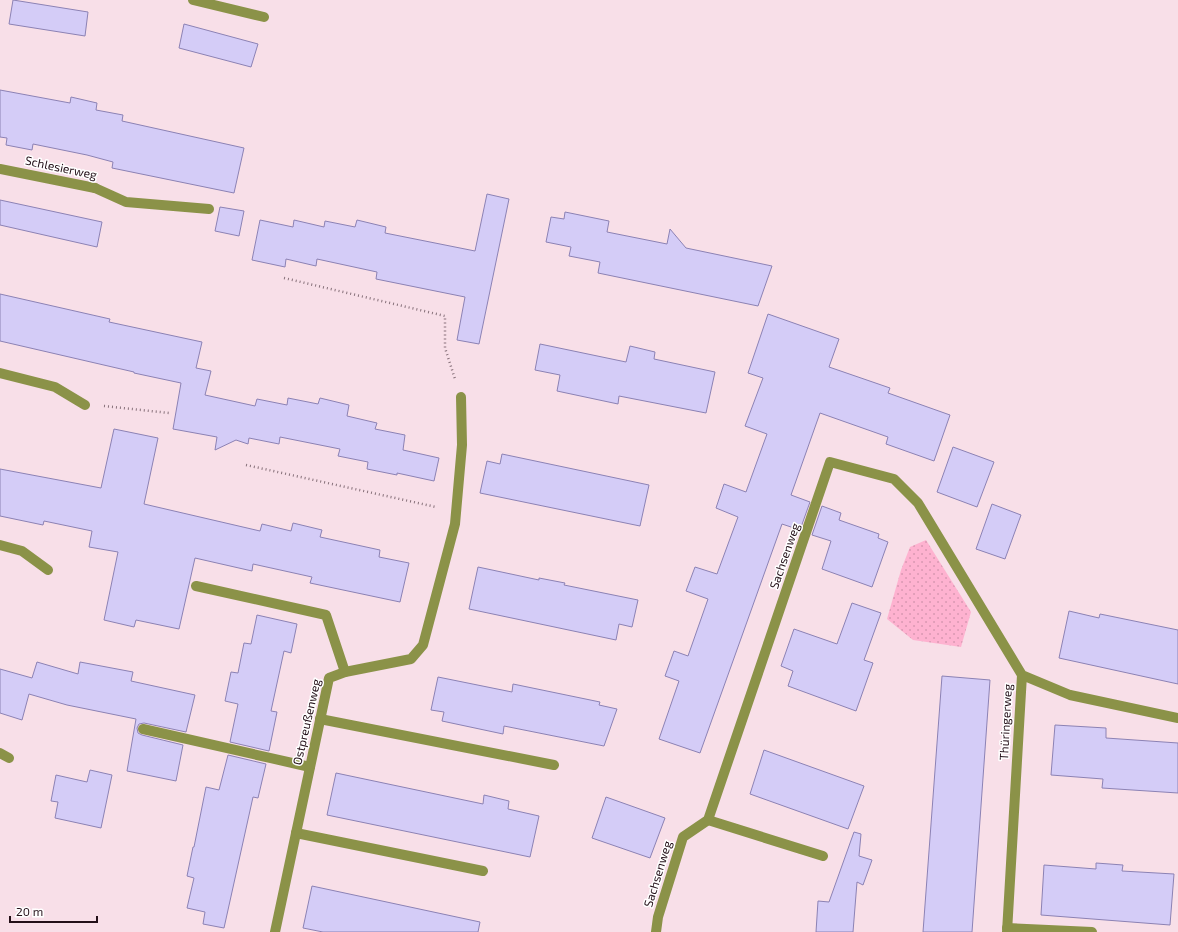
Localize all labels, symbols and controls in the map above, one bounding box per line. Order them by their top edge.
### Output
street label: Schlesierweg [24,153,99,182]
street label: Sachsenweg [766,521,802,590]
street label: Ostpreußenweg [289,677,323,766]
street label: Thüringerweg [996,683,1014,760]
street label: Sachsenweg [640,839,674,909]
scale bar [10,898,97,924]
text: 20 m [16,904,43,918]

